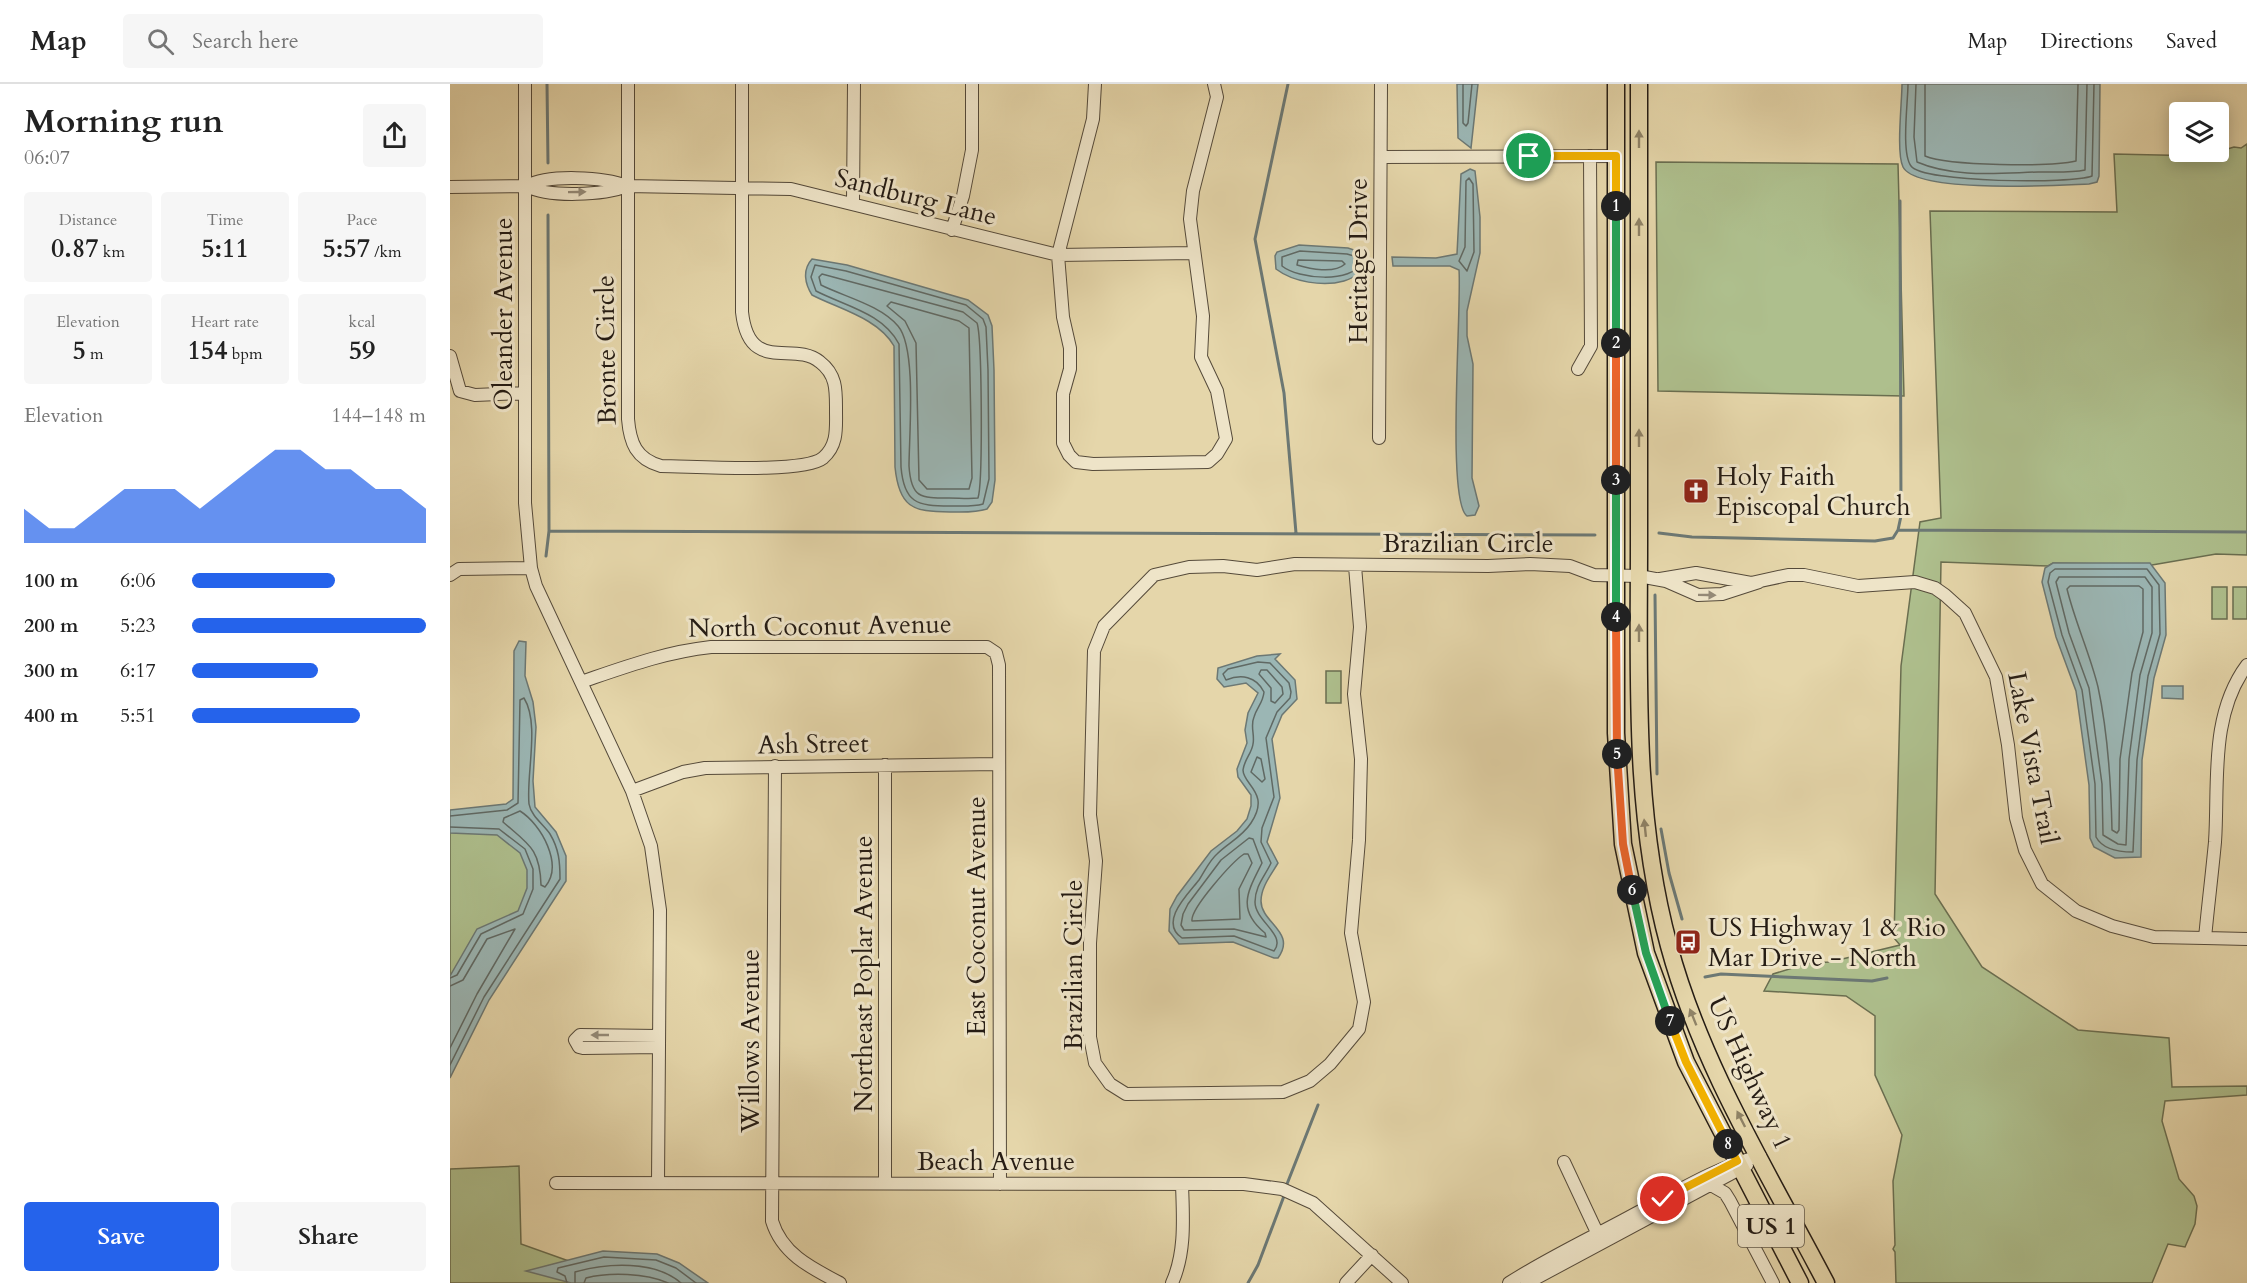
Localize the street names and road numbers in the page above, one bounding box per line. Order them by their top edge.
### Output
street label: Sandburg Lane [831,160,1001,234]
street label: Heritage Drive [1341,178,1376,344]
street label: Oleander Avenue [486,217,521,411]
street label: Bronte Circle [587,275,625,425]
street label: Brazilian Circle [1382,526,1554,561]
street label: North Coconut Avenue [688,606,952,646]
street label: Lake Vista Trail [1999,669,2067,848]
street label: Ash Street [757,726,869,762]
street label: East Coconut Avenue [959,796,994,1036]
street label: Northeast Poplar Avenue [846,835,881,1113]
street label: Brazilian Circle [1056,879,1091,1051]
street label: Willows Avenue [733,949,768,1134]
street label: US Highway 1 [1699,991,1801,1155]
street label: Beach Avenue [917,1144,1075,1179]
road number: US 1 [1738,1205,1804,1247]

